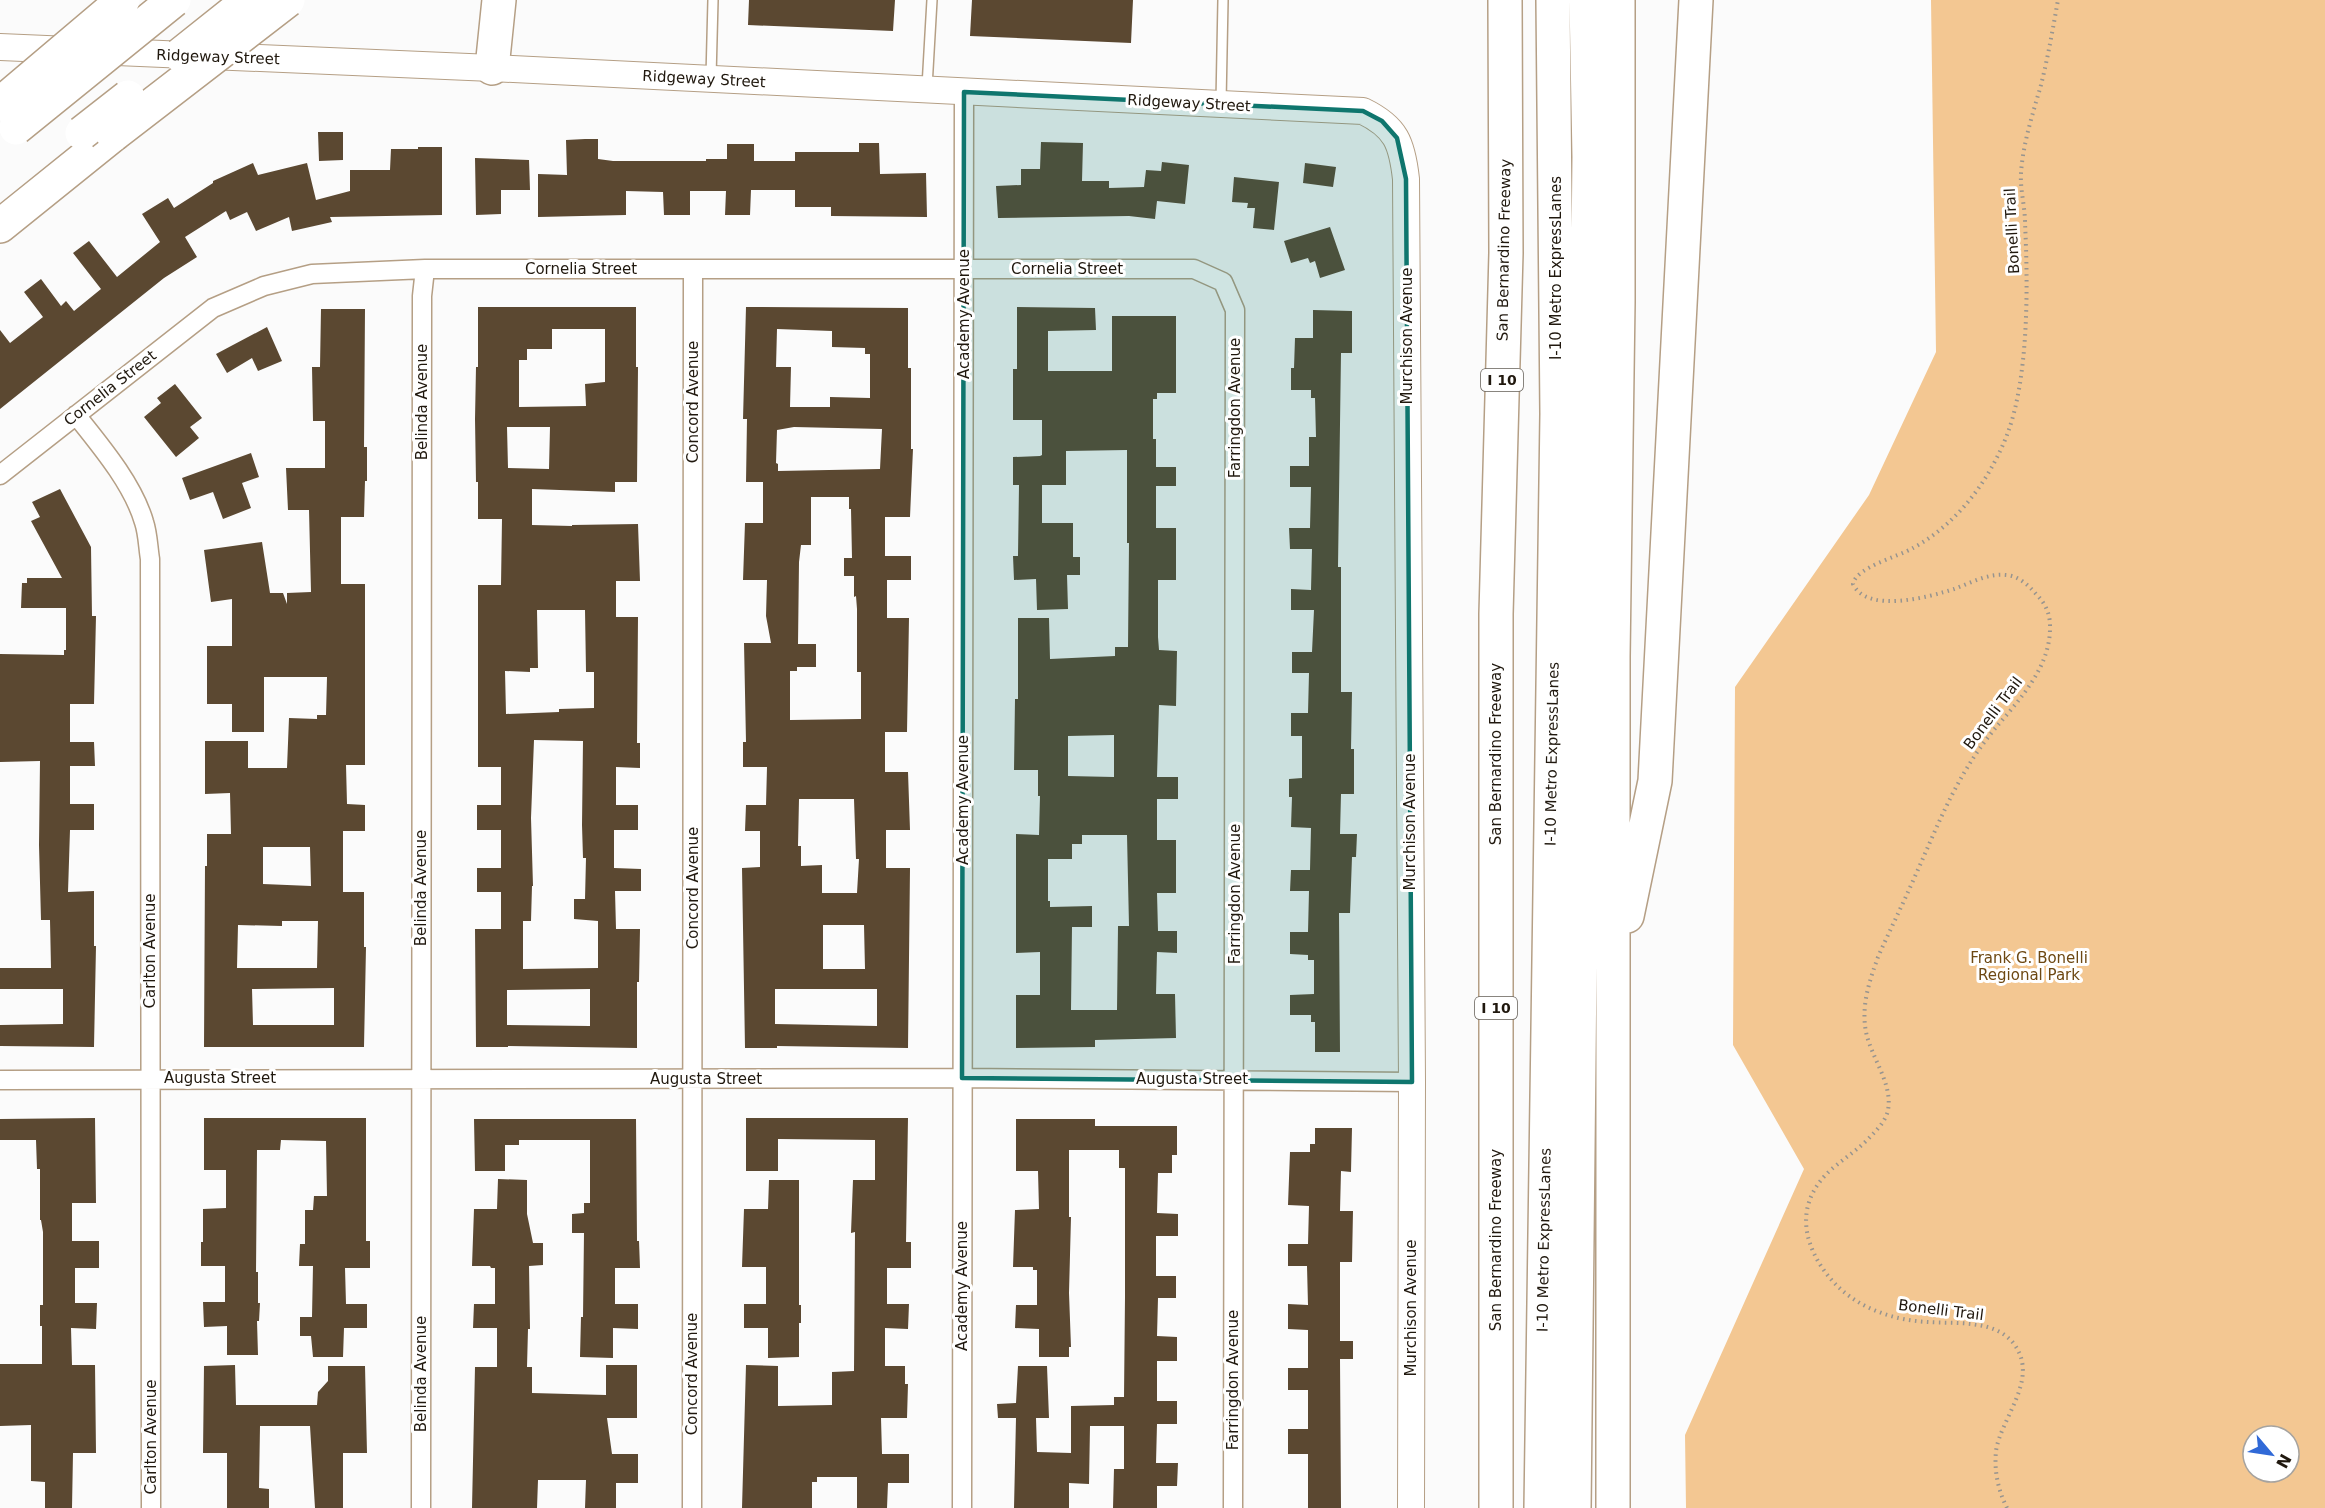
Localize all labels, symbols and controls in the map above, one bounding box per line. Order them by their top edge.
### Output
street label: Ridgeway Street [156,46,280,68]
street label: Ridgeway Street [642,67,766,91]
street label: Ridgeway Street [1127,91,1251,115]
street label: San Bernardino Freeway [1493,159,1515,341]
street label: I-10 Metro ExpressLanes [1547,176,1565,360]
street label: Bonelli Trail [2001,188,2023,274]
street label: Academy Avenue [955,249,973,379]
street label: Cornelia Street [525,260,637,278]
street label: Cornelia Street [1011,260,1123,278]
street label: Murchison Avenue [1398,267,1416,405]
street label: Farringdon Avenue [1226,338,1244,478]
street label: Concord Avenue [684,341,702,463]
street label: Belinda Avenue [413,344,431,460]
street label: Cornelia Street [60,346,160,430]
road number: I 10 [1481,369,1523,391]
street label: I-10 Metro ExpressLanes [1541,662,1563,846]
street label: San Bernardino Freeway [1487,663,1505,845]
street label: Bonelli Trail [1960,673,2026,753]
street label: Academy Avenue [954,735,972,865]
street label: Murchison Avenue [1401,753,1419,891]
street label: Farringdon Avenue [1226,824,1244,964]
street label: Concord Avenue [684,827,702,949]
street label: Belinda Avenue [412,830,430,946]
street label: Carlton Avenue [141,893,159,1009]
park label: Frank G. Bonelli Regional Park [1970,949,2088,984]
road number: I 10 [1475,997,1517,1019]
street label: Augusta Street [164,1069,276,1087]
street label: Augusta Street [650,1070,762,1088]
street label: Augusta Street [1136,1070,1248,1088]
street label: I-10 Metro ExpressLanes [1533,1148,1555,1332]
street label: San Bernardino Freeway [1487,1149,1505,1331]
street label: Academy Avenue [953,1221,971,1351]
street label: Murchison Avenue [1402,1239,1420,1377]
street label: Bonelli Trail [1897,1296,1985,1324]
street label: Farringdon Avenue [1224,1310,1242,1450]
street label: Concord Avenue [683,1313,701,1435]
street label: Belinda Avenue [412,1316,430,1432]
street label: Carlton Avenue [142,1379,160,1495]
north arrow [2241,1424,2301,1484]
text: N [2272,1451,2295,1471]

